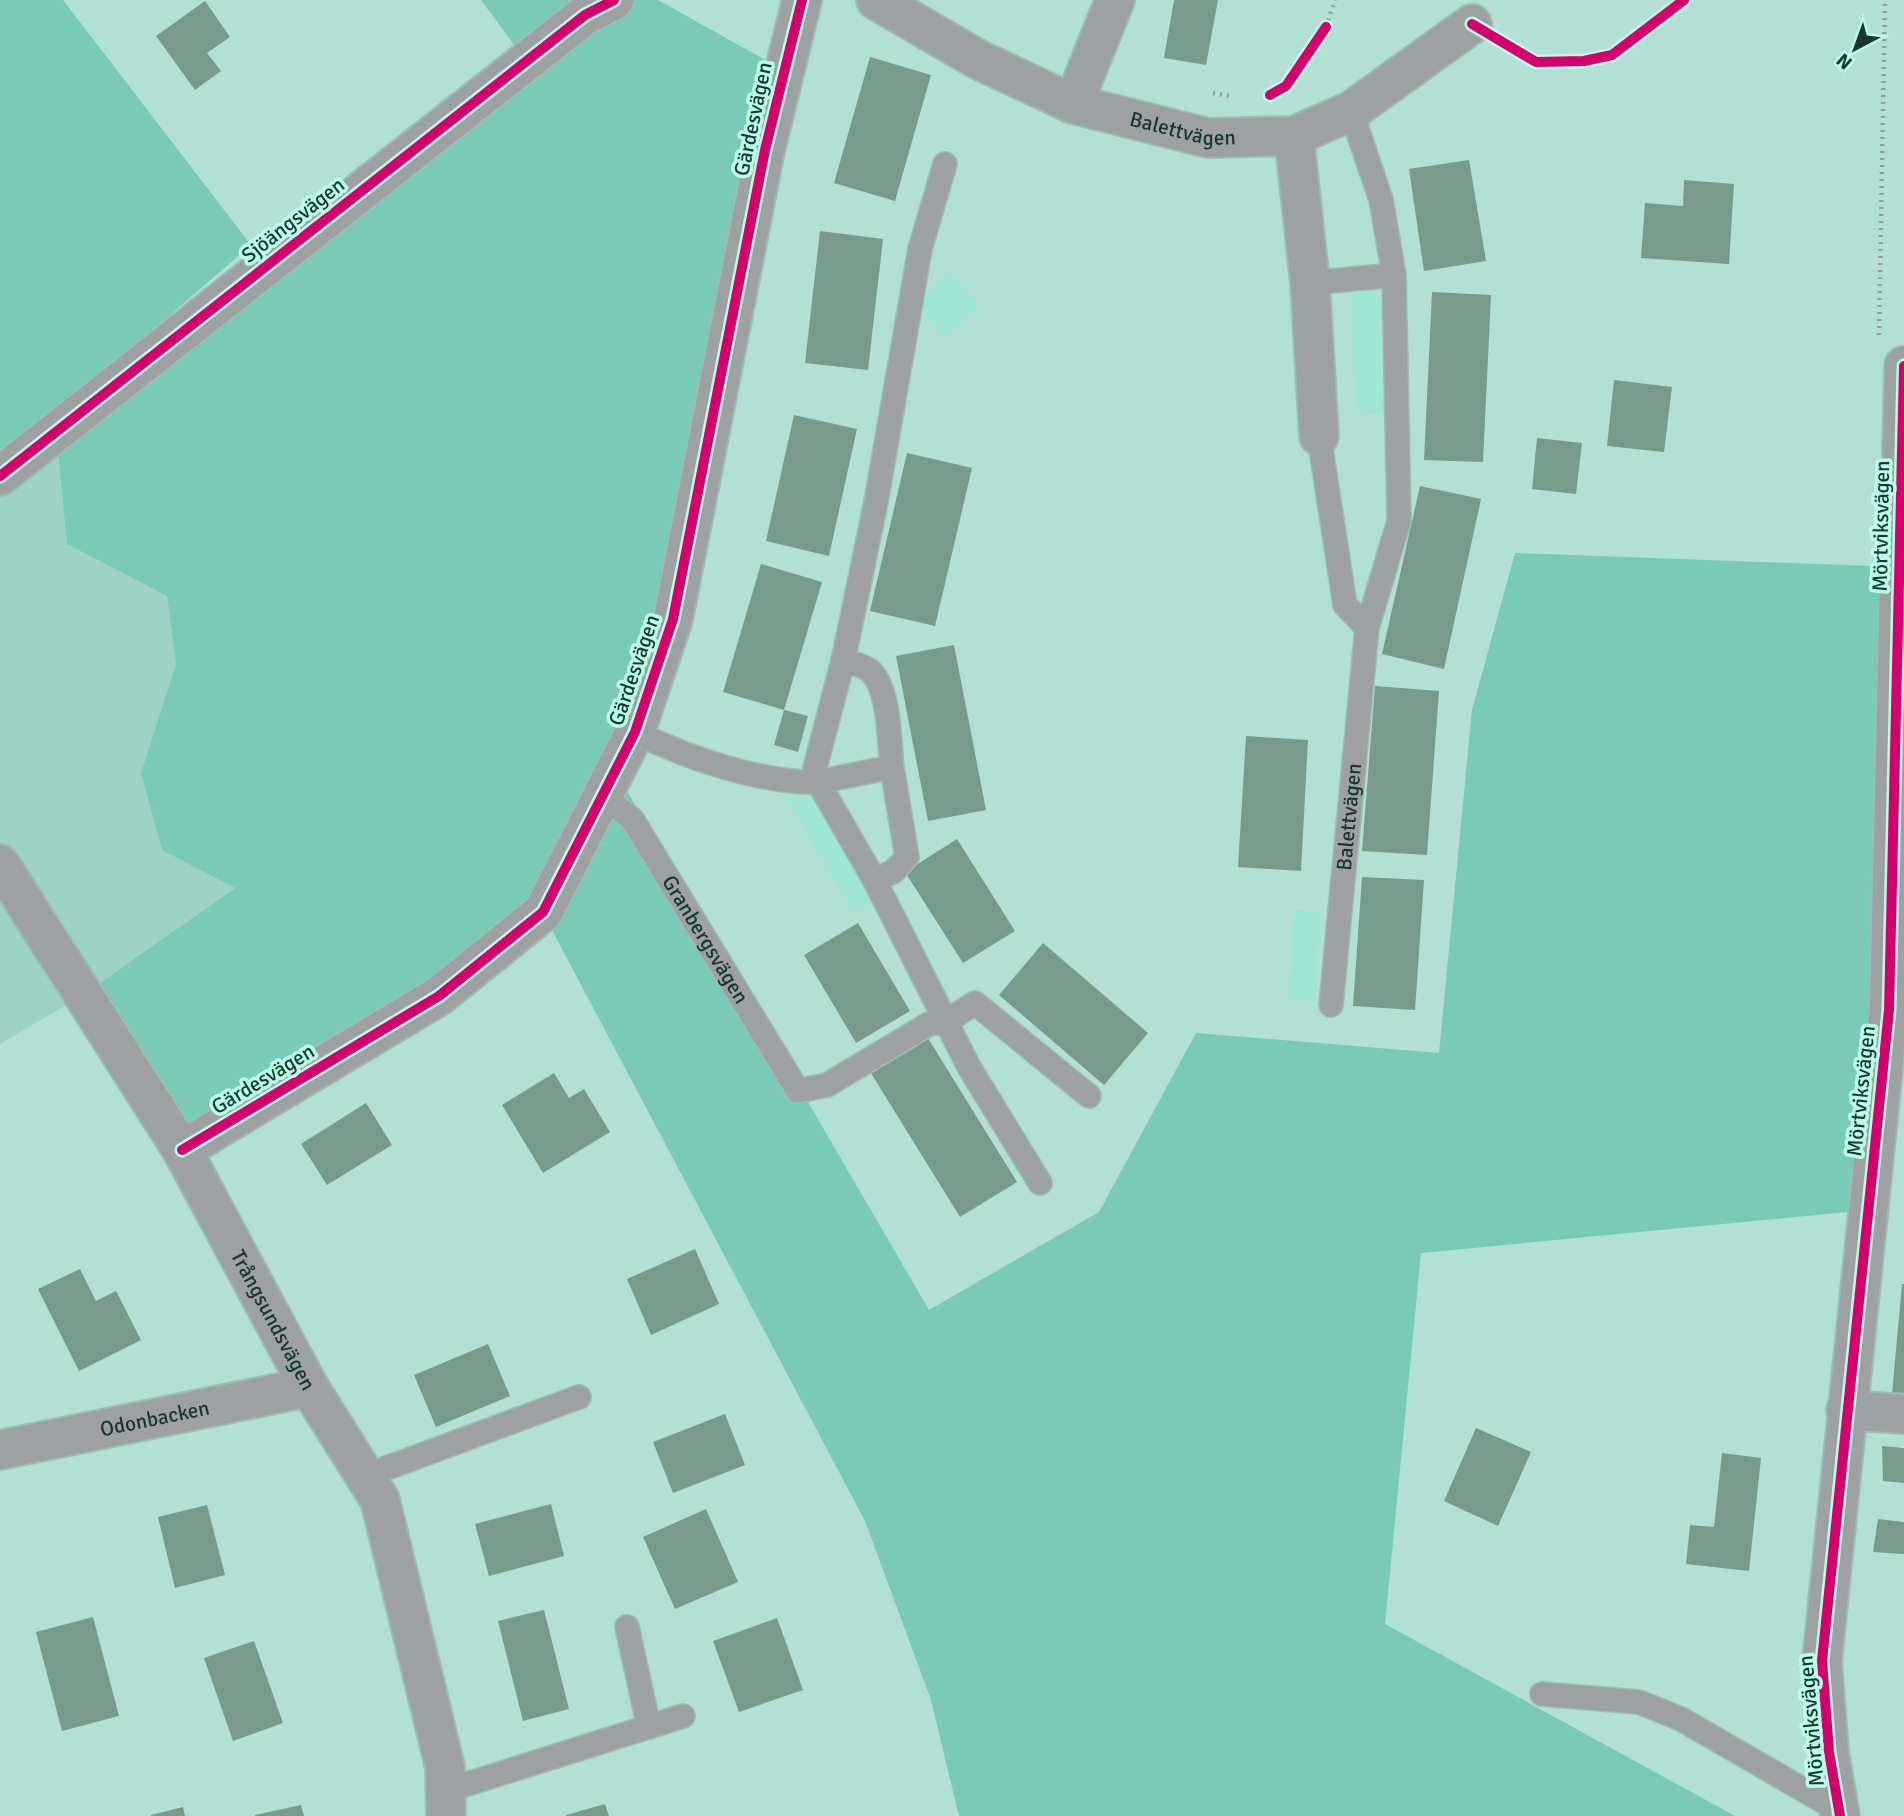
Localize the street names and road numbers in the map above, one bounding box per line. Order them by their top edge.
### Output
street label: Gärdesvägen [728,60,778,178]
street label: Balettvägen [1127,106,1236,151]
street label: Sjöängsvägen [236,172,350,268]
street label: Mörtviksvägen [1867,460,1895,592]
street label: Gärdesvägen [603,611,665,729]
street label: Balettvägen [1331,762,1367,872]
street label: Granbergsvägen [656,870,755,1008]
street label: Mörtviksvägen [1841,1024,1881,1158]
street label: Gärdesvägen [207,1038,319,1120]
street label: Trångsundsvägen [225,1245,321,1395]
street label: Odonbacken [98,1395,212,1442]
street label: Mörtviksvägen [1792,1654,1830,1788]

